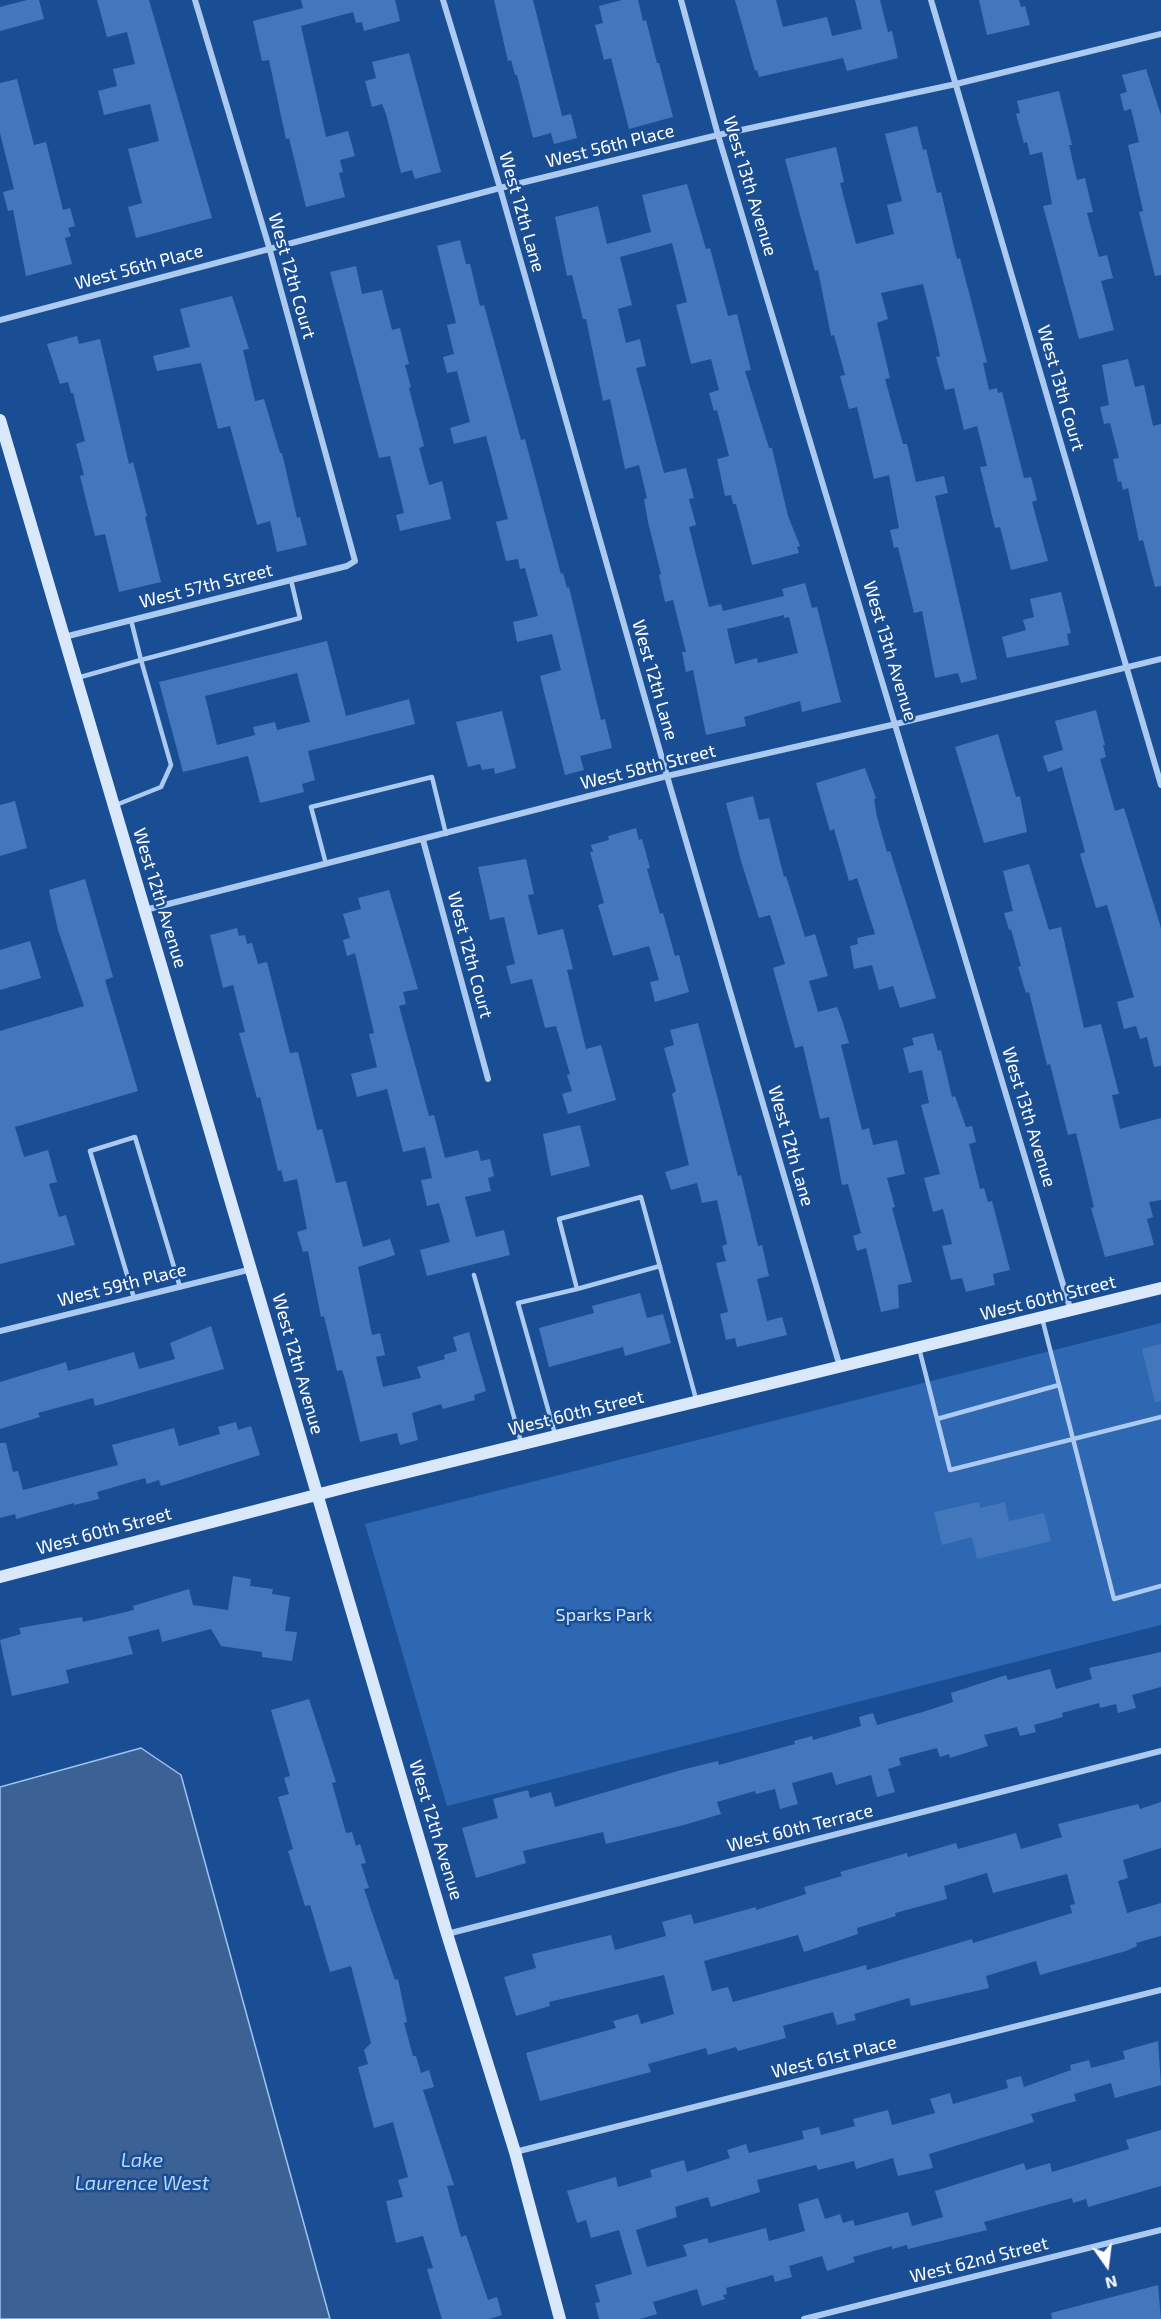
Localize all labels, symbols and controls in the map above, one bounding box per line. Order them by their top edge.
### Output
street label: West 13th Avenue [718,113,782,259]
street label: West 56th Place [543,120,677,172]
street label: West 12th Lane [494,149,550,275]
street label: West 12th Court [264,211,320,341]
street label: West 56th Place [73,240,205,294]
street label: West 13th Court [1033,323,1089,453]
street label: West 57th Street [137,559,275,613]
street label: West 13th Avenue [858,578,922,724]
street label: West 12th Lane [627,617,683,743]
street label: West 58th Street [578,740,718,794]
street label: West 12th Avenue [128,825,192,971]
street label: West 12th Court [443,889,497,1021]
street label: West 13th Avenue [997,1044,1061,1190]
street label: West 12th Lane [763,1083,819,1209]
street label: West 59th Place [55,1259,189,1311]
street label: West 60th Street [978,1271,1118,1325]
street label: West 12th Avenue [268,1291,328,1437]
street label: West 60th Street [506,1386,646,1440]
street label: West 60th Street [34,1503,174,1559]
park label: Sparks Park [556,1604,652,1626]
street label: West 12th Avenue [404,1757,468,1903]
street label: West 60th Terrace [725,1799,875,1857]
street label: West 61st Place [769,2031,899,2083]
water label: Lake Laurence West [75,2148,209,2195]
street label: West 62nd Street [908,2232,1050,2288]
north arrow [1077,2235,1137,2295]
text: N [1104,2272,1119,2294]

